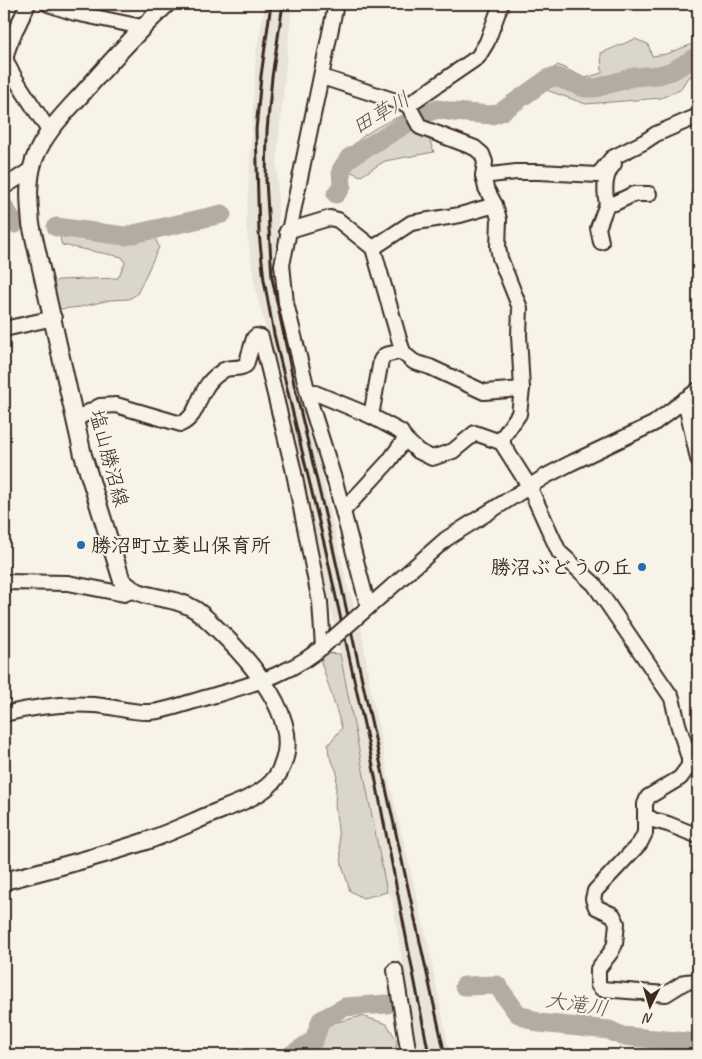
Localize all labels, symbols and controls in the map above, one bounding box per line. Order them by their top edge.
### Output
water label: 田草川 [347,86,415,140]
street label: 塩山勝沼線 [84,406,134,510]
place label: 勝沼町立菱山保育所 [91,533,271,558]
marker: 勝沼町立菱山保育所 [75,539,87,551]
place label: 勝沼ぶどうの丘 [490,555,632,580]
marker: 勝沼ぶどうの丘 [636,561,648,573]
north arrow [624,982,674,1032]
water label: 大滝川 [544,986,610,1022]
text: N [642,1009,654,1027]

